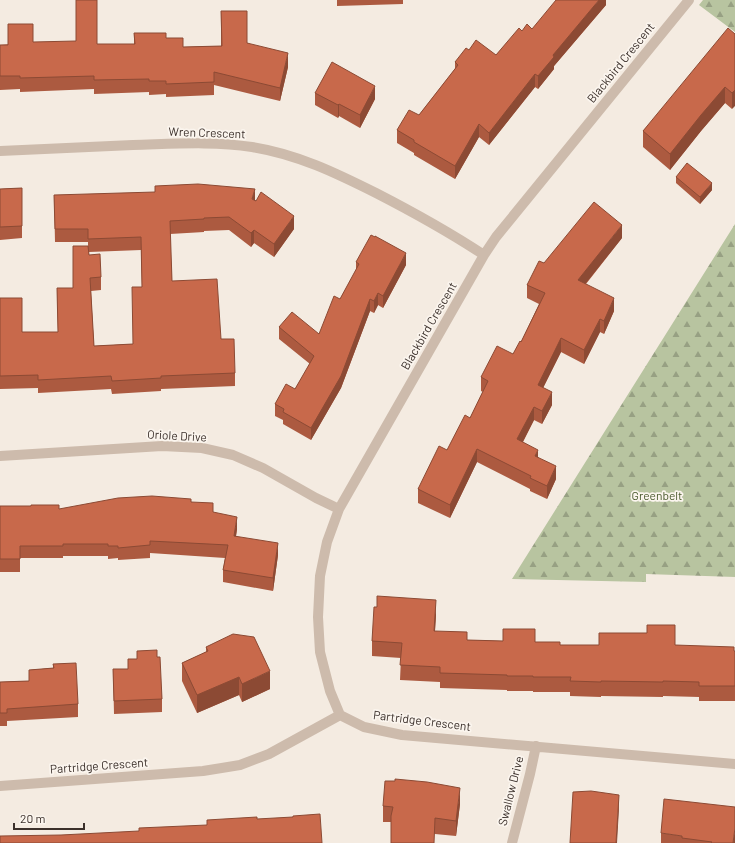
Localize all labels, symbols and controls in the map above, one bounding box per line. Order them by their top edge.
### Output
street label: Blackbird Crescent [584,20,657,105]
street label: Wren Crescent [168,124,246,140]
street label: Blackbird Crescent [397,279,459,372]
street label: Oriole Drive [147,426,207,444]
park label: Greenbelt [632,488,682,502]
street label: Partridge Crescent [372,707,472,733]
street label: Swallow Drive [495,754,525,827]
street label: Partridge Crescent [49,755,148,775]
scale bar [14,805,84,831]
text: 20 m [20,811,46,825]

